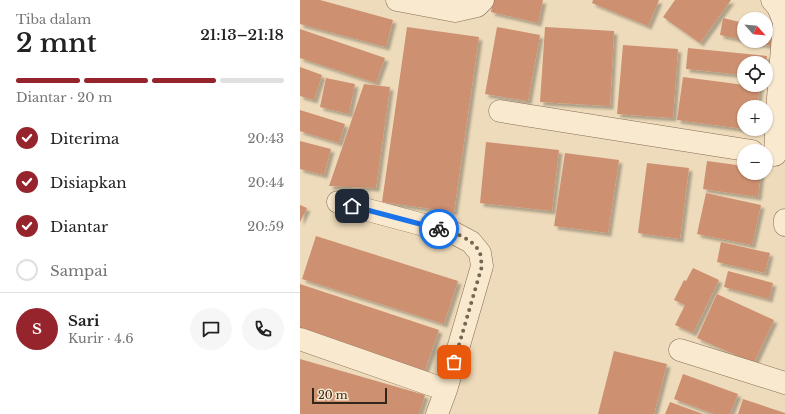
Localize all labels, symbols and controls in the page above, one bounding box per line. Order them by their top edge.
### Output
text: Tiba dalam [16,11,91,28]
north arrow [737,12,773,48]
map controls [737,12,773,180]
text: 21:13–21:18 [200,25,284,44]
text: 2 mnt [16,27,97,59]
button: locate [737,56,773,92]
text: Diantar · 20 m [16,89,112,106]
button: + [737,100,773,136]
icon: check [16,127,38,149]
text: Diterima [50,129,119,148]
text: 20:43 [247,130,284,147]
button: − [737,144,773,180]
icon: check [16,171,38,193]
text: Disiapkan [50,173,127,192]
text: 20:44 [248,174,284,191]
pin [335,189,369,223]
icon: home [341,195,363,217]
courier [419,209,459,249]
icon: check [16,215,38,237]
text: Diantar [50,217,108,236]
text: 20:59 [247,218,284,235]
icon: bike [428,218,450,240]
text: Sampai [50,261,108,280]
button: chat [190,308,232,350]
button: phone [242,308,284,350]
text: Sari [68,311,99,330]
text: S [32,319,42,338]
text: Kurir · 4.6 [68,330,134,347]
pin [437,345,471,379]
icon: bag [443,351,465,373]
scale bar [312,386,387,405]
text: 20 m [318,388,348,402]

